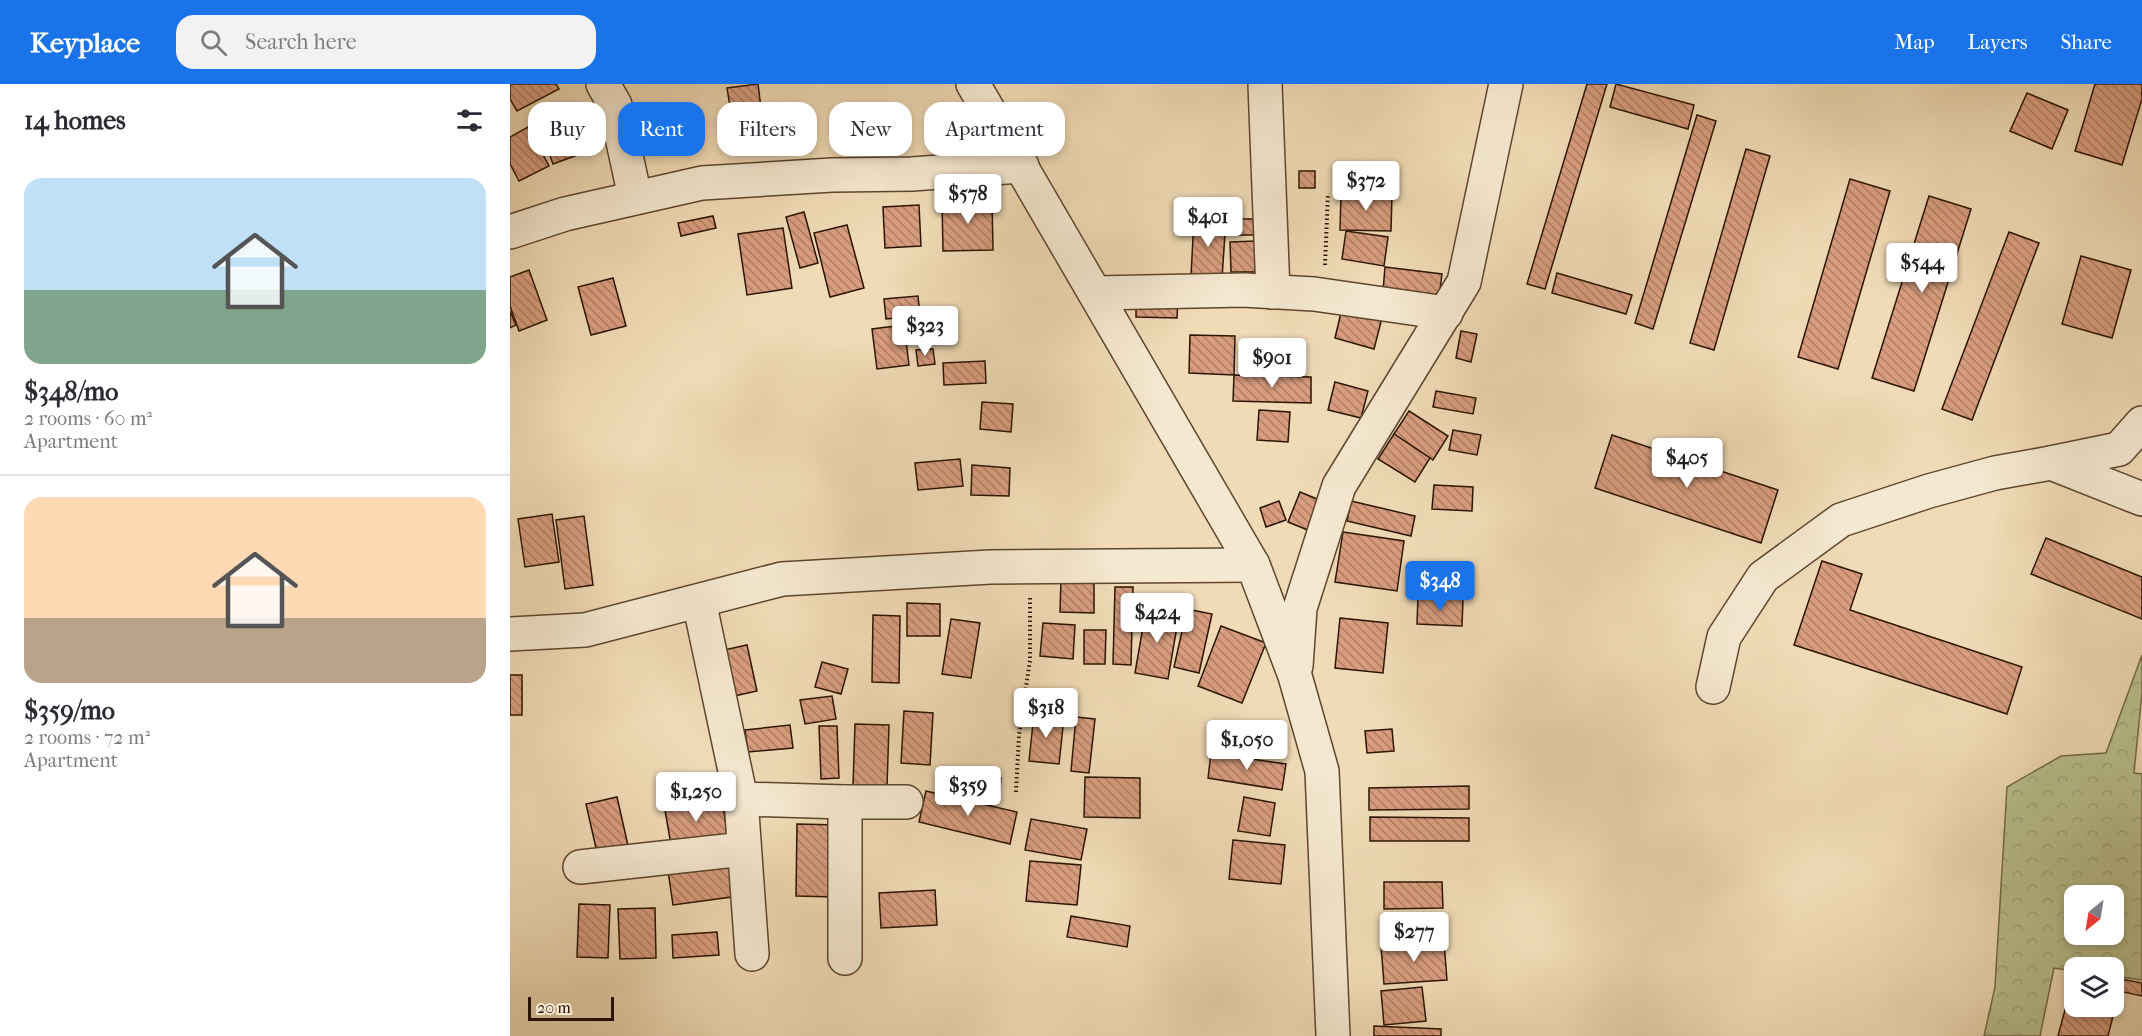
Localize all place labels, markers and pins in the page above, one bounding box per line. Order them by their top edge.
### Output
pin: $372 [1330,161,1402,212]
pin: $578 [932,174,1004,225]
pin: $401 [1172,197,1244,248]
pin: $544 [1886,243,1958,294]
pin: $323 [889,306,961,357]
pin: $901 [1236,338,1308,389]
pin: $405 [1651,438,1723,489]
pin: $348 [1404,561,1476,612]
pin: $424 [1121,593,1193,644]
pin: $318 [1010,688,1082,739]
pin: $1,050 [1198,720,1296,771]
pin: $359 [932,766,1004,817]
pin: $1,250 [647,772,745,823]
pin: $277 [1378,912,1450,963]

